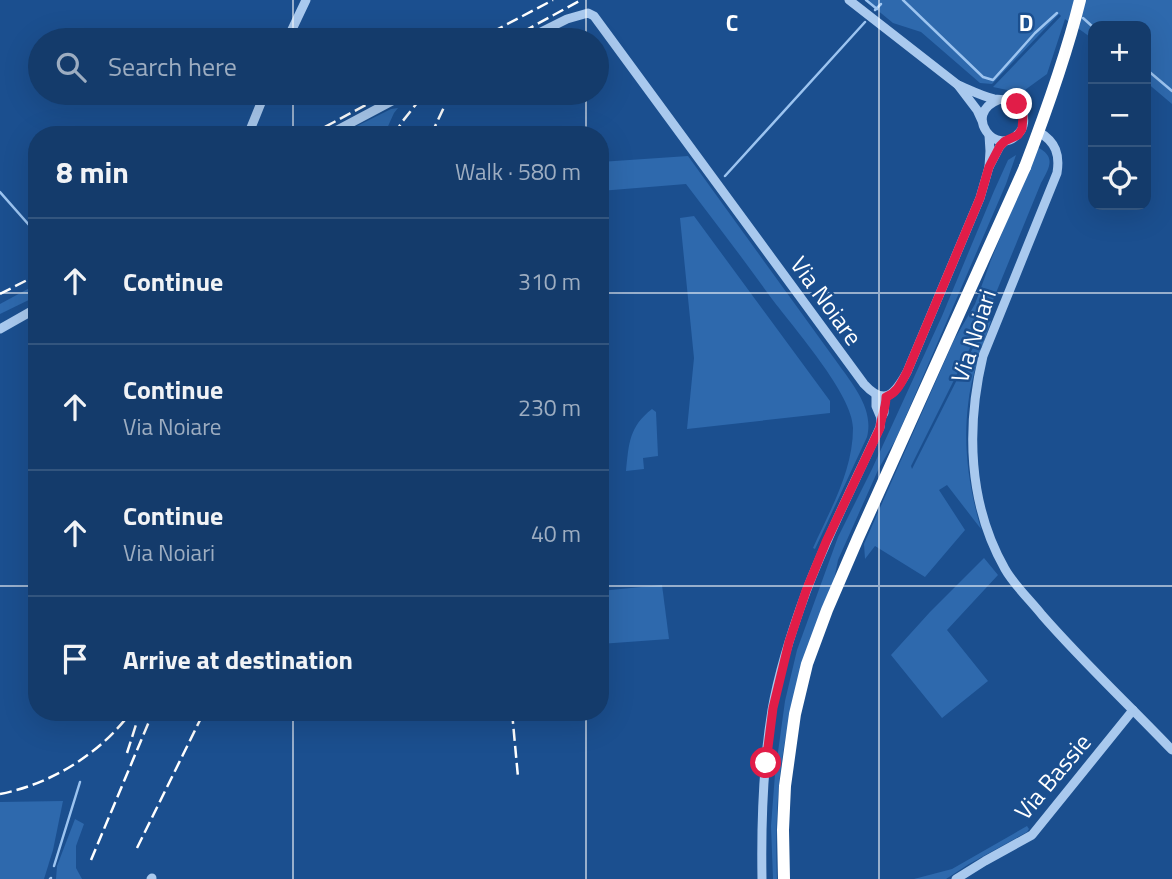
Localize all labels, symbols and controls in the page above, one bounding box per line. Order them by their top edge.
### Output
text: C [726,5,738,40]
text: D [1019,5,1033,40]
map controls [1088,21,1151,210]
button: + [1088,21,1151,84]
search box [28,28,609,105]
text: Search here [108,47,237,86]
icon: search [52,48,90,86]
button: − [1088,84,1151,147]
route end [1001,88,1032,119]
button: locate [1088,147,1151,210]
text: 8 min [56,149,129,195]
text: Walk · 580 m [455,154,581,189]
street label: Via Noiare [782,248,872,353]
icon: ahead [56,262,94,300]
text: Continue [123,262,223,301]
text: 310 m [518,264,581,299]
street label: Via Noiari [941,284,1005,387]
text: Continue [123,370,223,409]
icon: ahead [56,388,94,426]
text: 230 m [518,390,581,425]
text: Via Noiare [123,409,222,444]
text: Continue [123,496,223,535]
icon: ahead [56,514,94,552]
text: 40 m [531,516,581,551]
text: Via Noiari [123,535,215,570]
icon: arrive [56,640,94,678]
text: Arrive at destination [123,640,353,679]
street label: Via Bassie [1005,725,1099,827]
route start [750,747,781,778]

